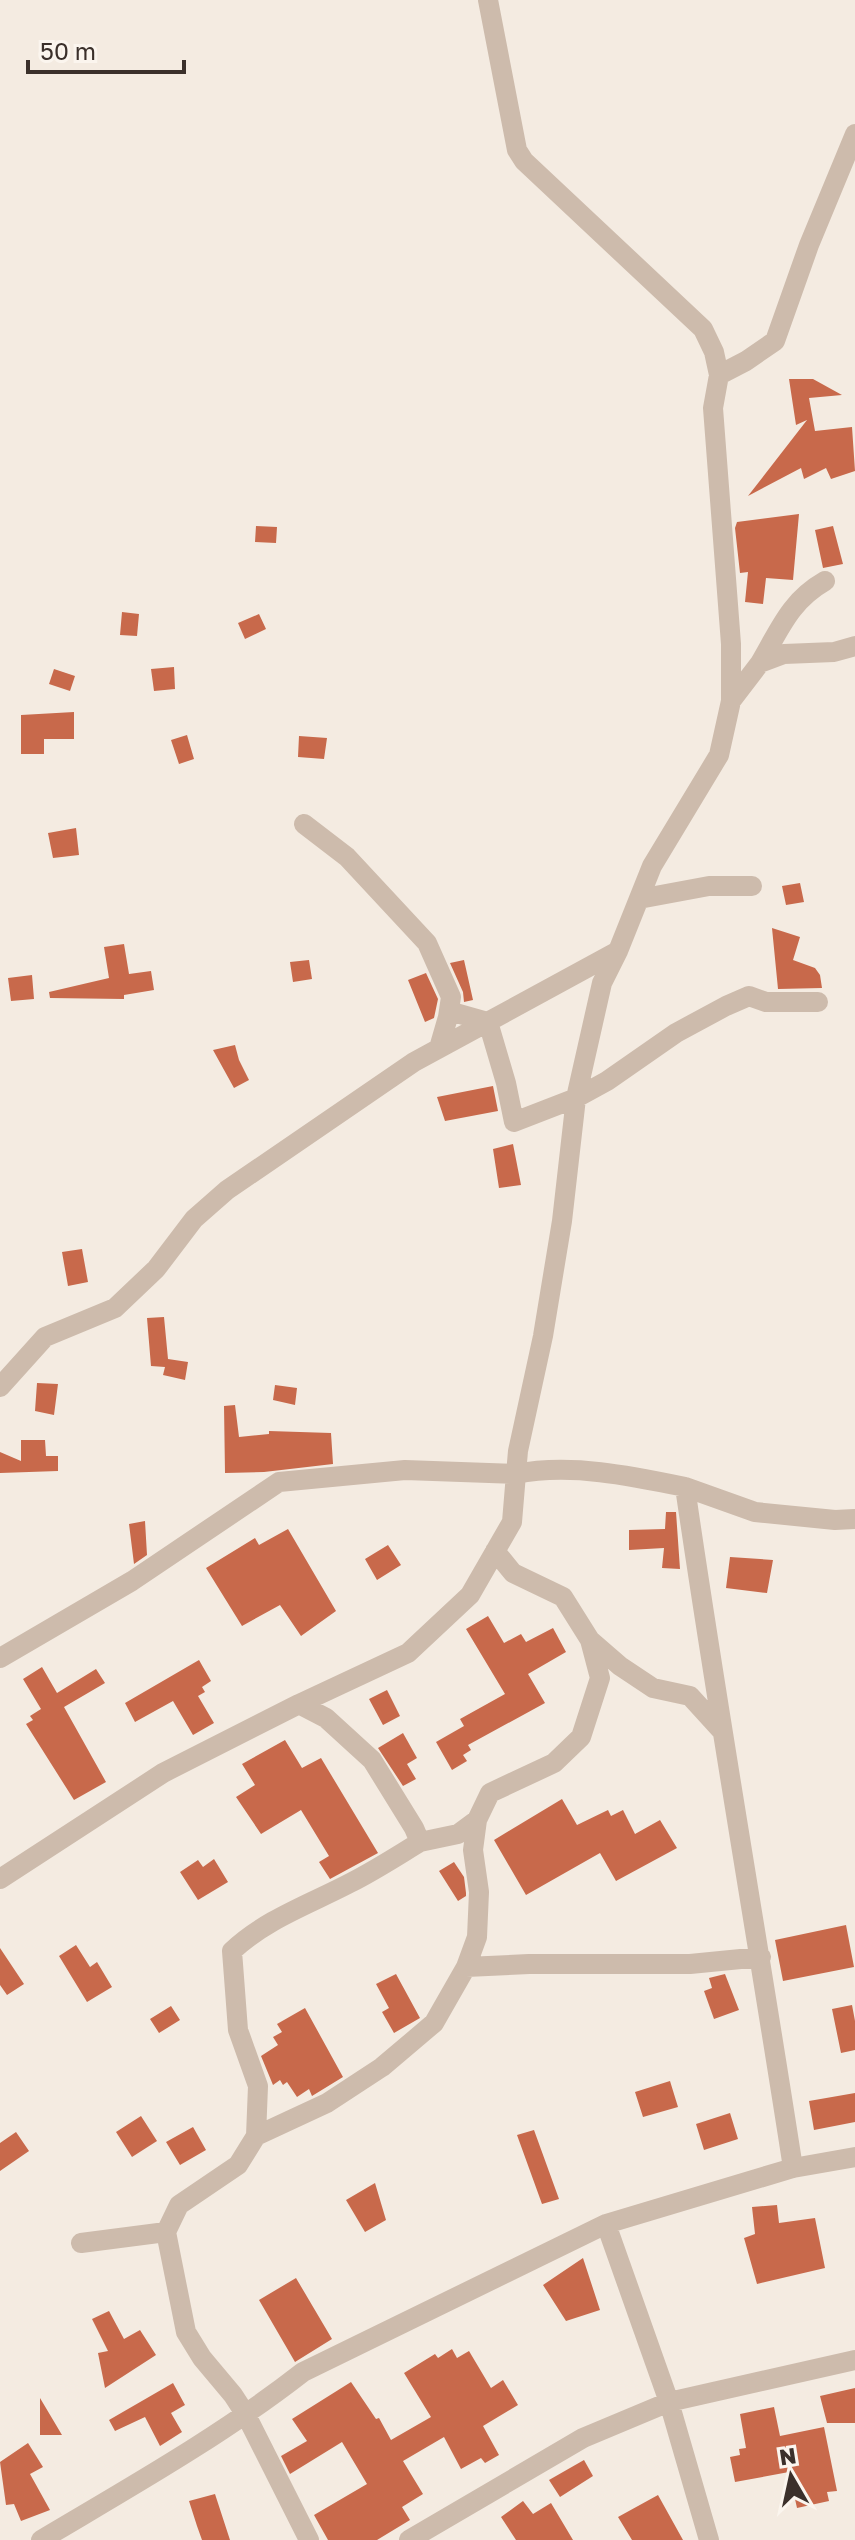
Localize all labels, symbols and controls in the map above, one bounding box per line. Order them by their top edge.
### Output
scale bar [28,24,184,74]
text: 50 m [40,36,96,65]
north arrow [751,2436,831,2516]
text: N [777,2441,798,2470]

